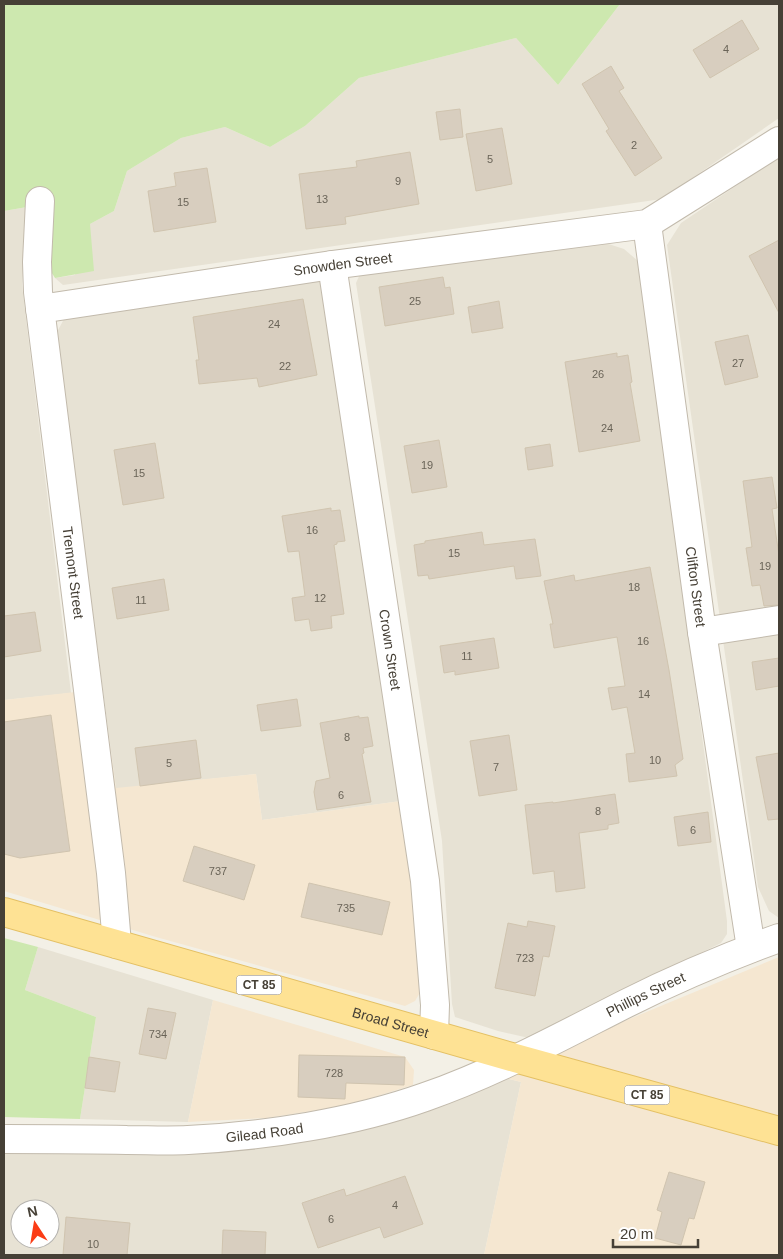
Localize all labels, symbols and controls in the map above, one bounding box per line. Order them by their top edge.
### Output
house number: 4 [723,43,729,55]
house number: 2 [631,139,637,151]
house number: 5 [487,153,493,165]
house number: 9 [395,175,401,187]
house number: 13 [316,193,328,205]
house number: 15 [177,196,189,208]
street label: Snowden Street [292,249,393,279]
house number: 25 [409,295,421,307]
house number: 24 [268,318,280,330]
house number: 27 [732,357,744,369]
house number: 22 [279,360,291,372]
house number: 26 [592,368,604,380]
house number: 24 [601,422,613,434]
house number: 19 [421,459,433,471]
house number: 15 [133,467,145,479]
house number: 16 [306,524,318,536]
street label: Tremont Street [60,526,87,620]
street label: Clifton Street [683,545,709,628]
house number: 15 [448,547,460,559]
house number: 19 [759,560,771,572]
house number: 18 [628,581,640,593]
house number: 12 [314,592,326,604]
house number: 11 [135,594,147,606]
street label: Crown Street [376,608,404,691]
house number: 16 [637,635,649,647]
house number: 11 [461,650,473,662]
house number: 14 [638,688,650,700]
house number: 8 [344,731,350,743]
house number: 10 [649,754,661,766]
house number: 5 [166,757,172,769]
house number: 7 [493,761,499,773]
house number: 6 [338,789,344,801]
house number: 8 [595,805,601,817]
house number: 6 [690,824,696,836]
house number: 737 [209,865,227,877]
house number: 735 [337,902,355,914]
house number: 723 [516,952,534,964]
street label: Phillips Street [603,969,688,1020]
road number: CT 85 [236,976,282,994]
street label: Broad Street [351,1004,431,1041]
house number: 734 [149,1028,167,1040]
house number: 728 [325,1067,343,1079]
road number: CT 85 [624,1086,670,1104]
street label: Gilead Road [225,1120,305,1145]
north arrow [10,1199,60,1249]
house number: 4 [392,1199,398,1211]
text: N [26,1202,39,1220]
house number: 6 [328,1213,334,1225]
scale bar [613,1216,698,1248]
text: 20 m [620,1225,653,1242]
house number: 10 [87,1238,99,1250]

